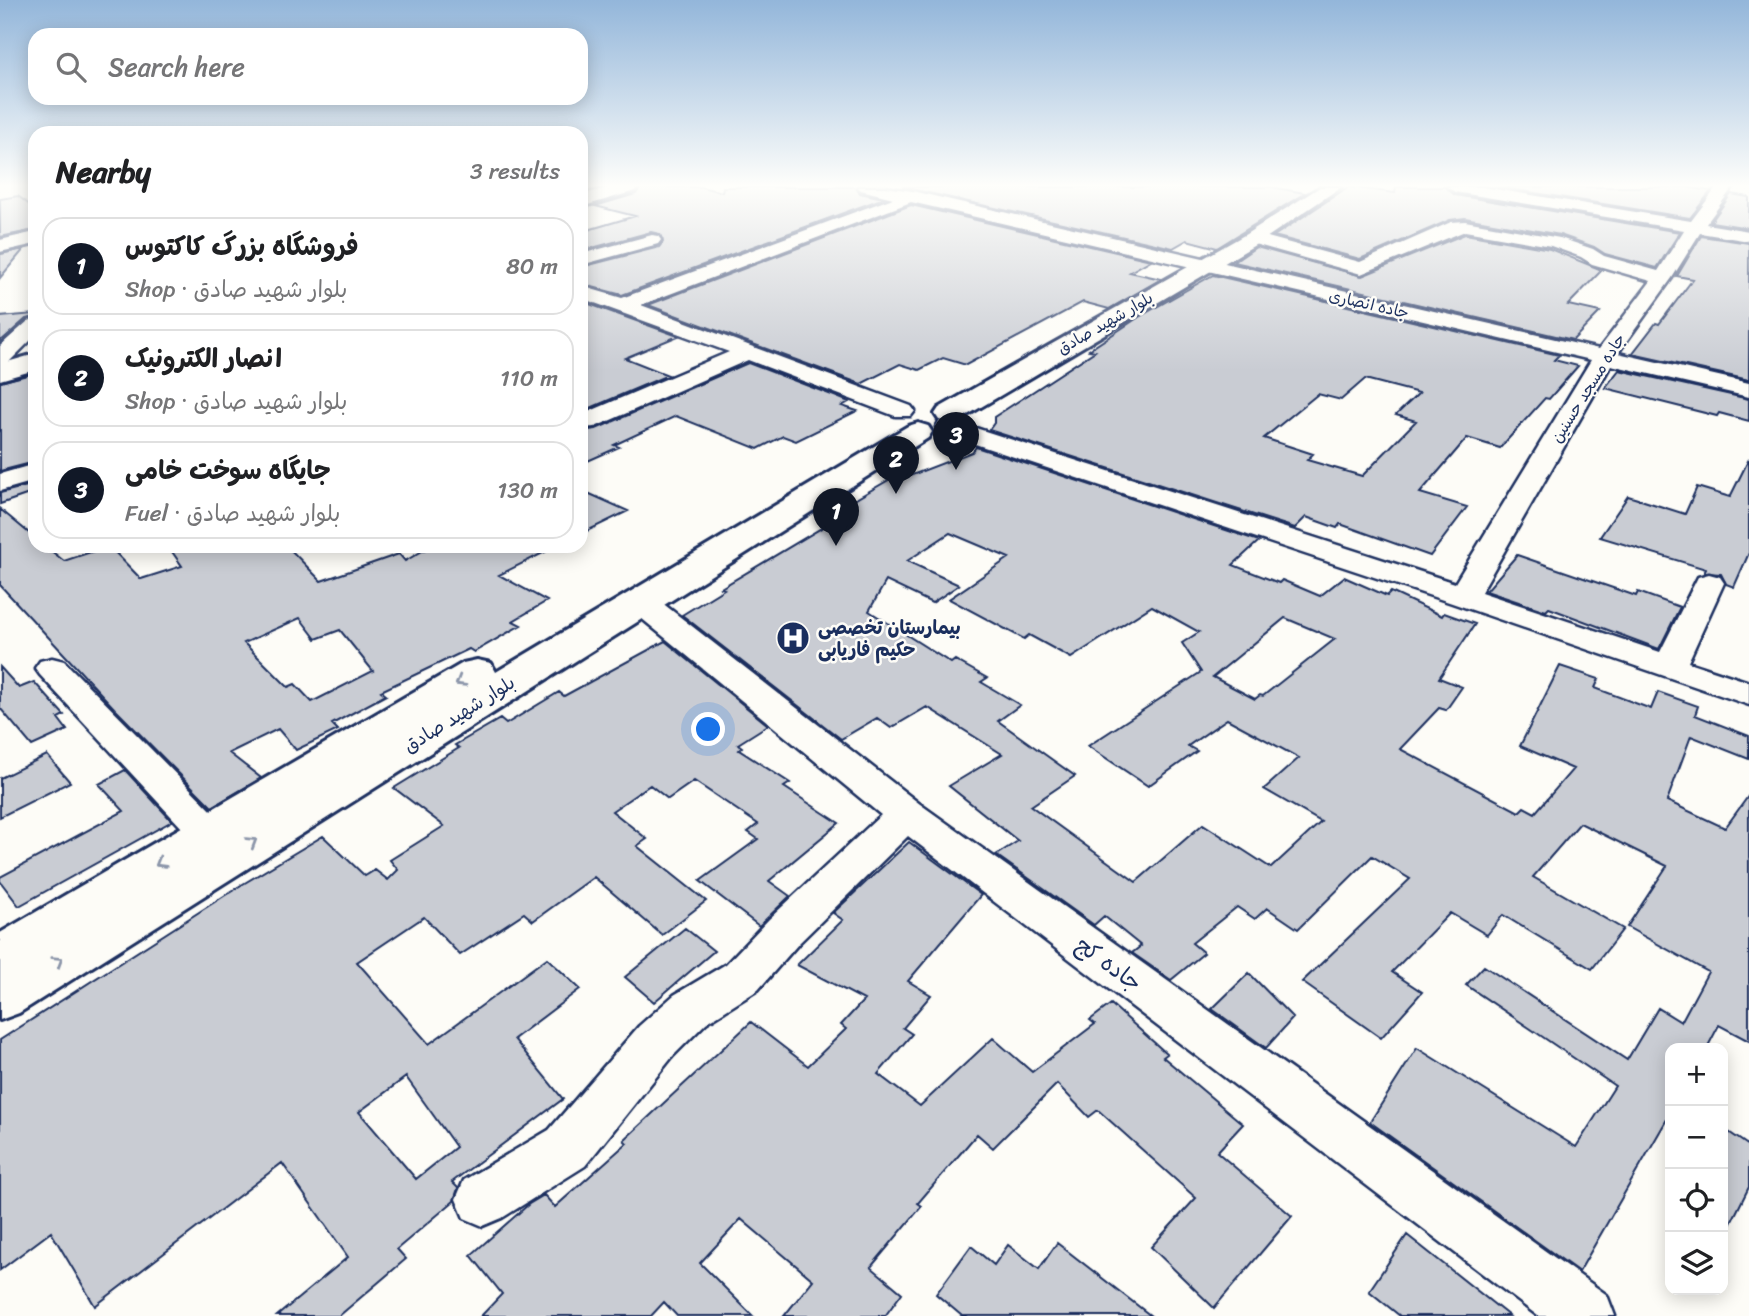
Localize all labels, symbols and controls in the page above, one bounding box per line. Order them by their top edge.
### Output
search box [28,28,588,105]
text: Search here [108,44,245,90]
icon: search [52,48,90,86]
text: Nearby [56,145,151,199]
text: 3 results [470,151,560,192]
text: فروشگاه بزرگ کاکتوس [125,223,359,269]
text: 1 [76,246,86,287]
text: 80 m [506,246,558,287]
text: Shop · بلوار شهید صادق [125,269,348,310]
street label: جاده انصاری [1326,281,1412,327]
street label: بلوار شهید صادق [1051,284,1159,362]
street label: جاده مسجد حسنین [1543,327,1633,449]
text: انصار الکترونیک [125,335,282,381]
text: 2 [74,358,88,399]
text: 110 m [500,358,558,399]
text: Shop · بلوار شهید صادق [125,381,348,422]
pin: 3 [933,412,979,470]
pin: 2 [873,436,919,494]
text: جایگاه سوخت خامی [125,447,331,493]
text: 3 [75,470,87,511]
text: 130 m [497,470,558,511]
pin: 1 [813,488,859,546]
text: Fuel · بلوار شهید صادق [125,493,340,534]
place label: بیمارستان تخصصی حکیم فاریابی [818,611,961,666]
hospital icon: بیمارستان تخصصی حکیم فاریابی [774,619,812,657]
street label: بلوار شهید صادق [396,666,522,762]
one-way arrow [454,674,467,687]
your location [691,712,725,746]
one-way arrow [244,837,257,850]
one-way arrow [154,854,167,867]
street label: جاده کج [1067,925,1151,1003]
one-way arrow [51,956,64,969]
map controls [1665,1043,1728,1295]
button: + [1665,1043,1728,1106]
button: − [1665,1106,1728,1169]
button: locate [1665,1169,1728,1232]
button: layers [1665,1232,1728,1295]

